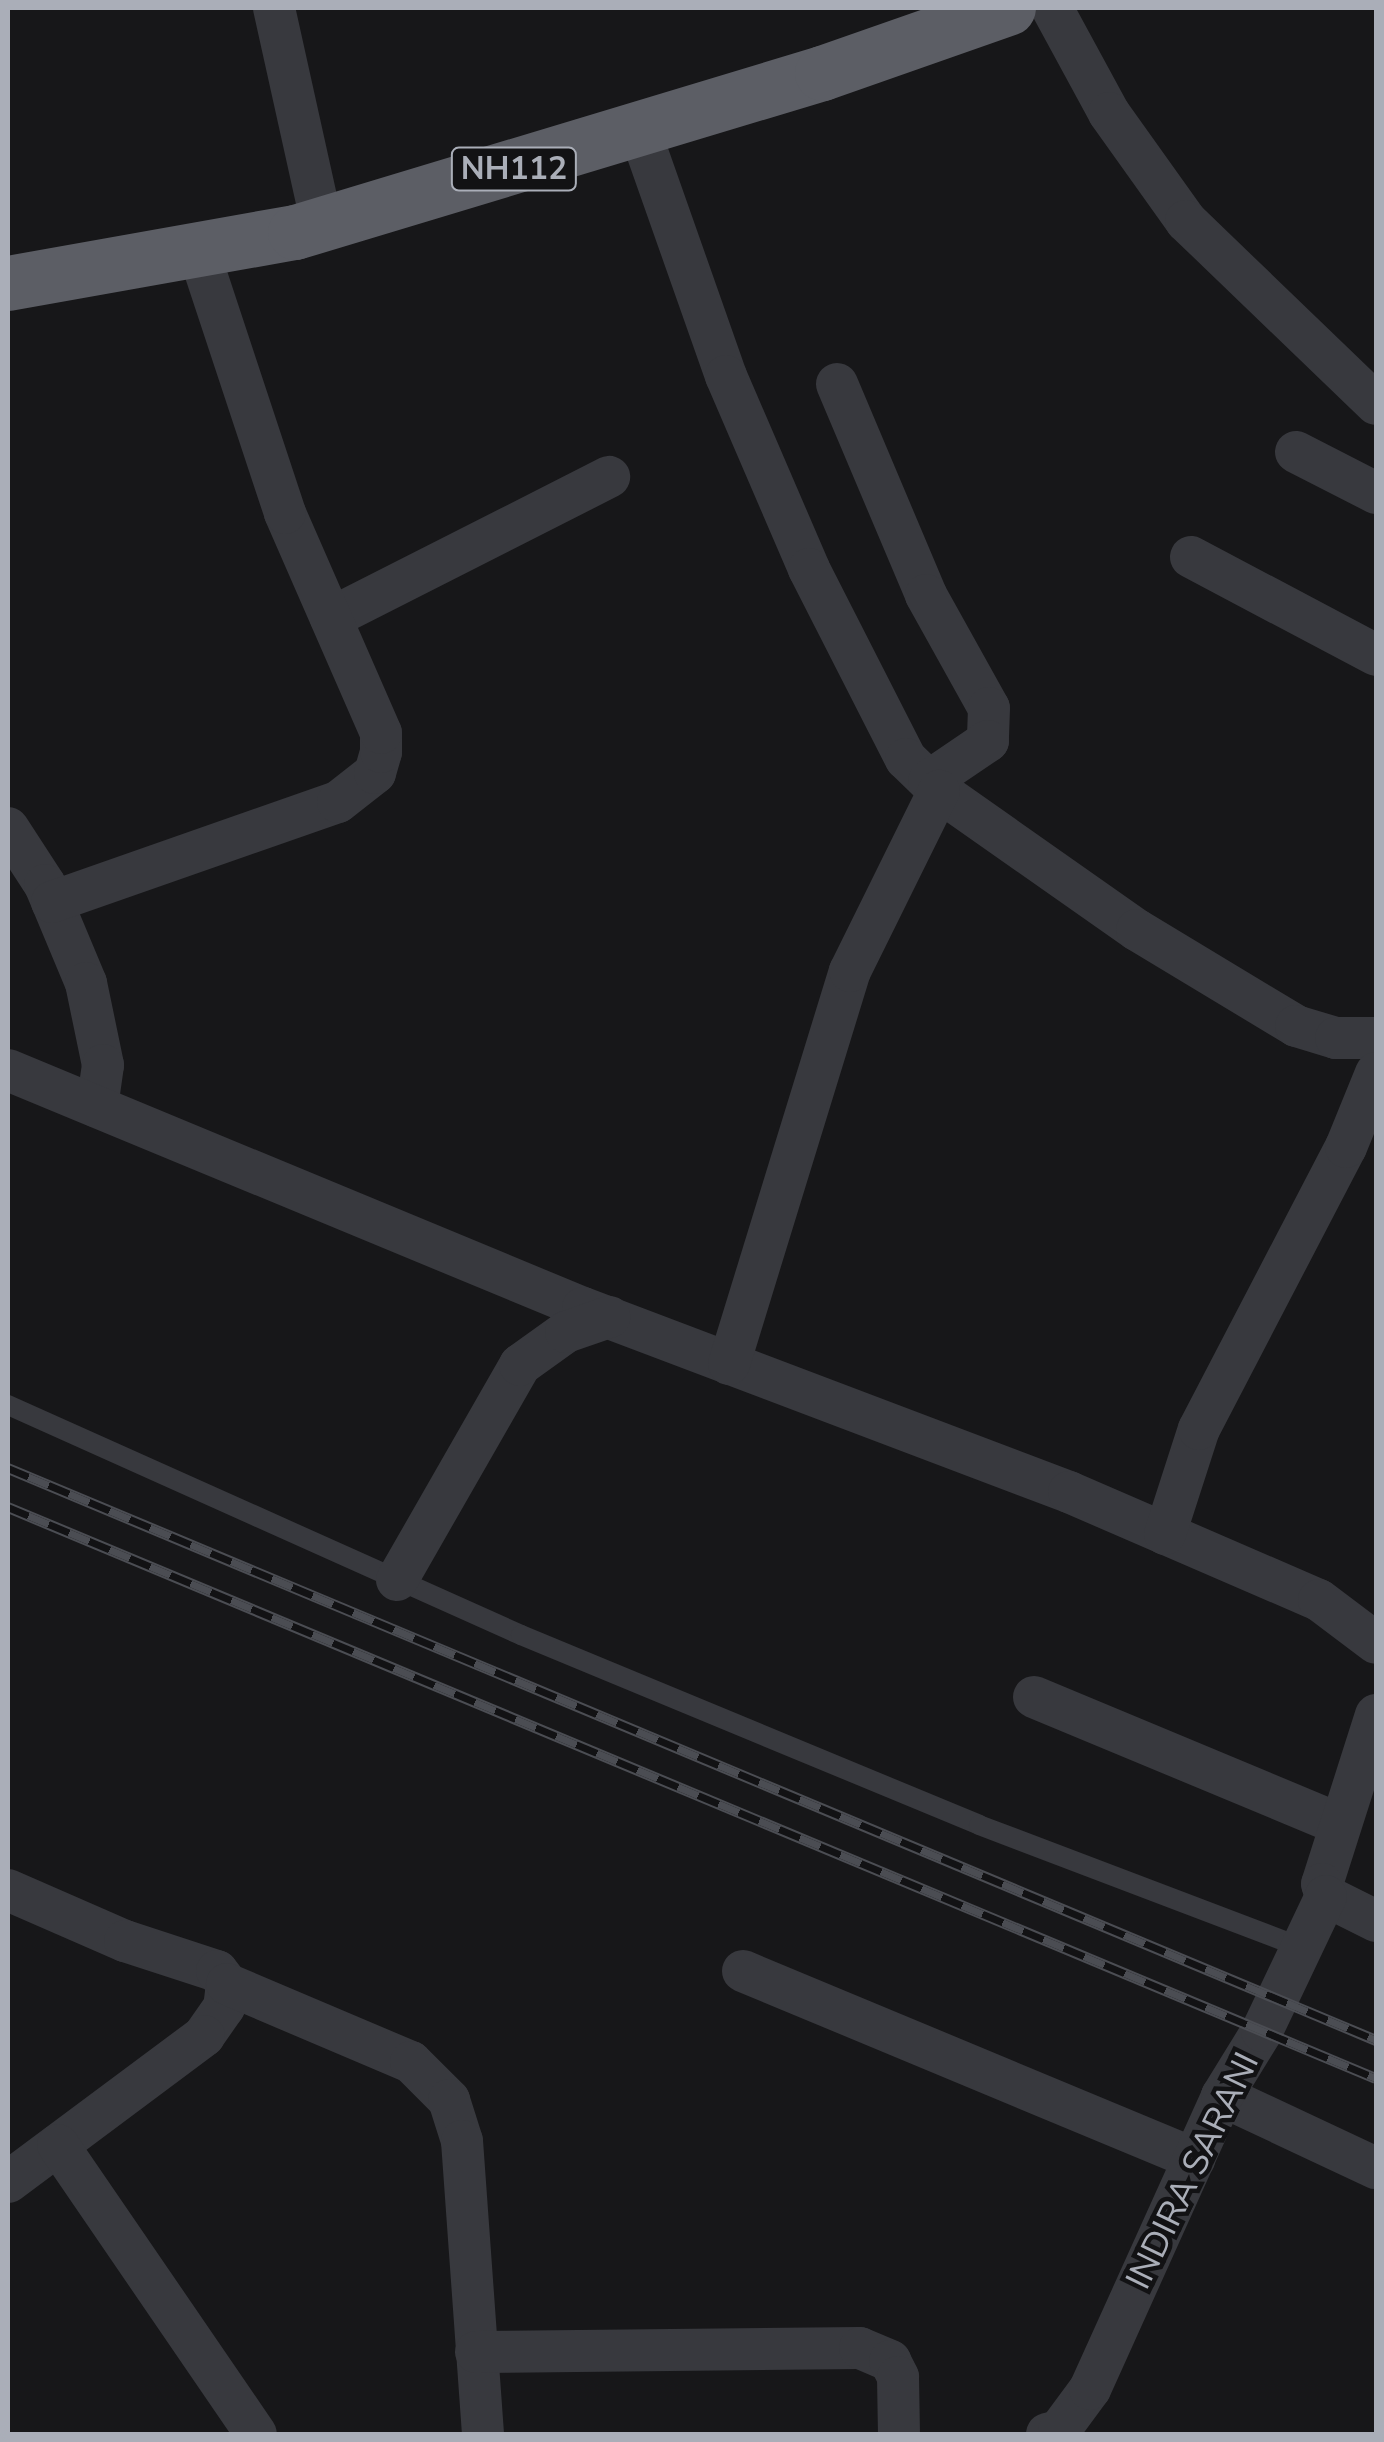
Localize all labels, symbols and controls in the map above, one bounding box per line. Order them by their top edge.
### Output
road number: NH112 [449,142,579,196]
street label: INDIRA SARANI [1118,2046,1268,2296]

